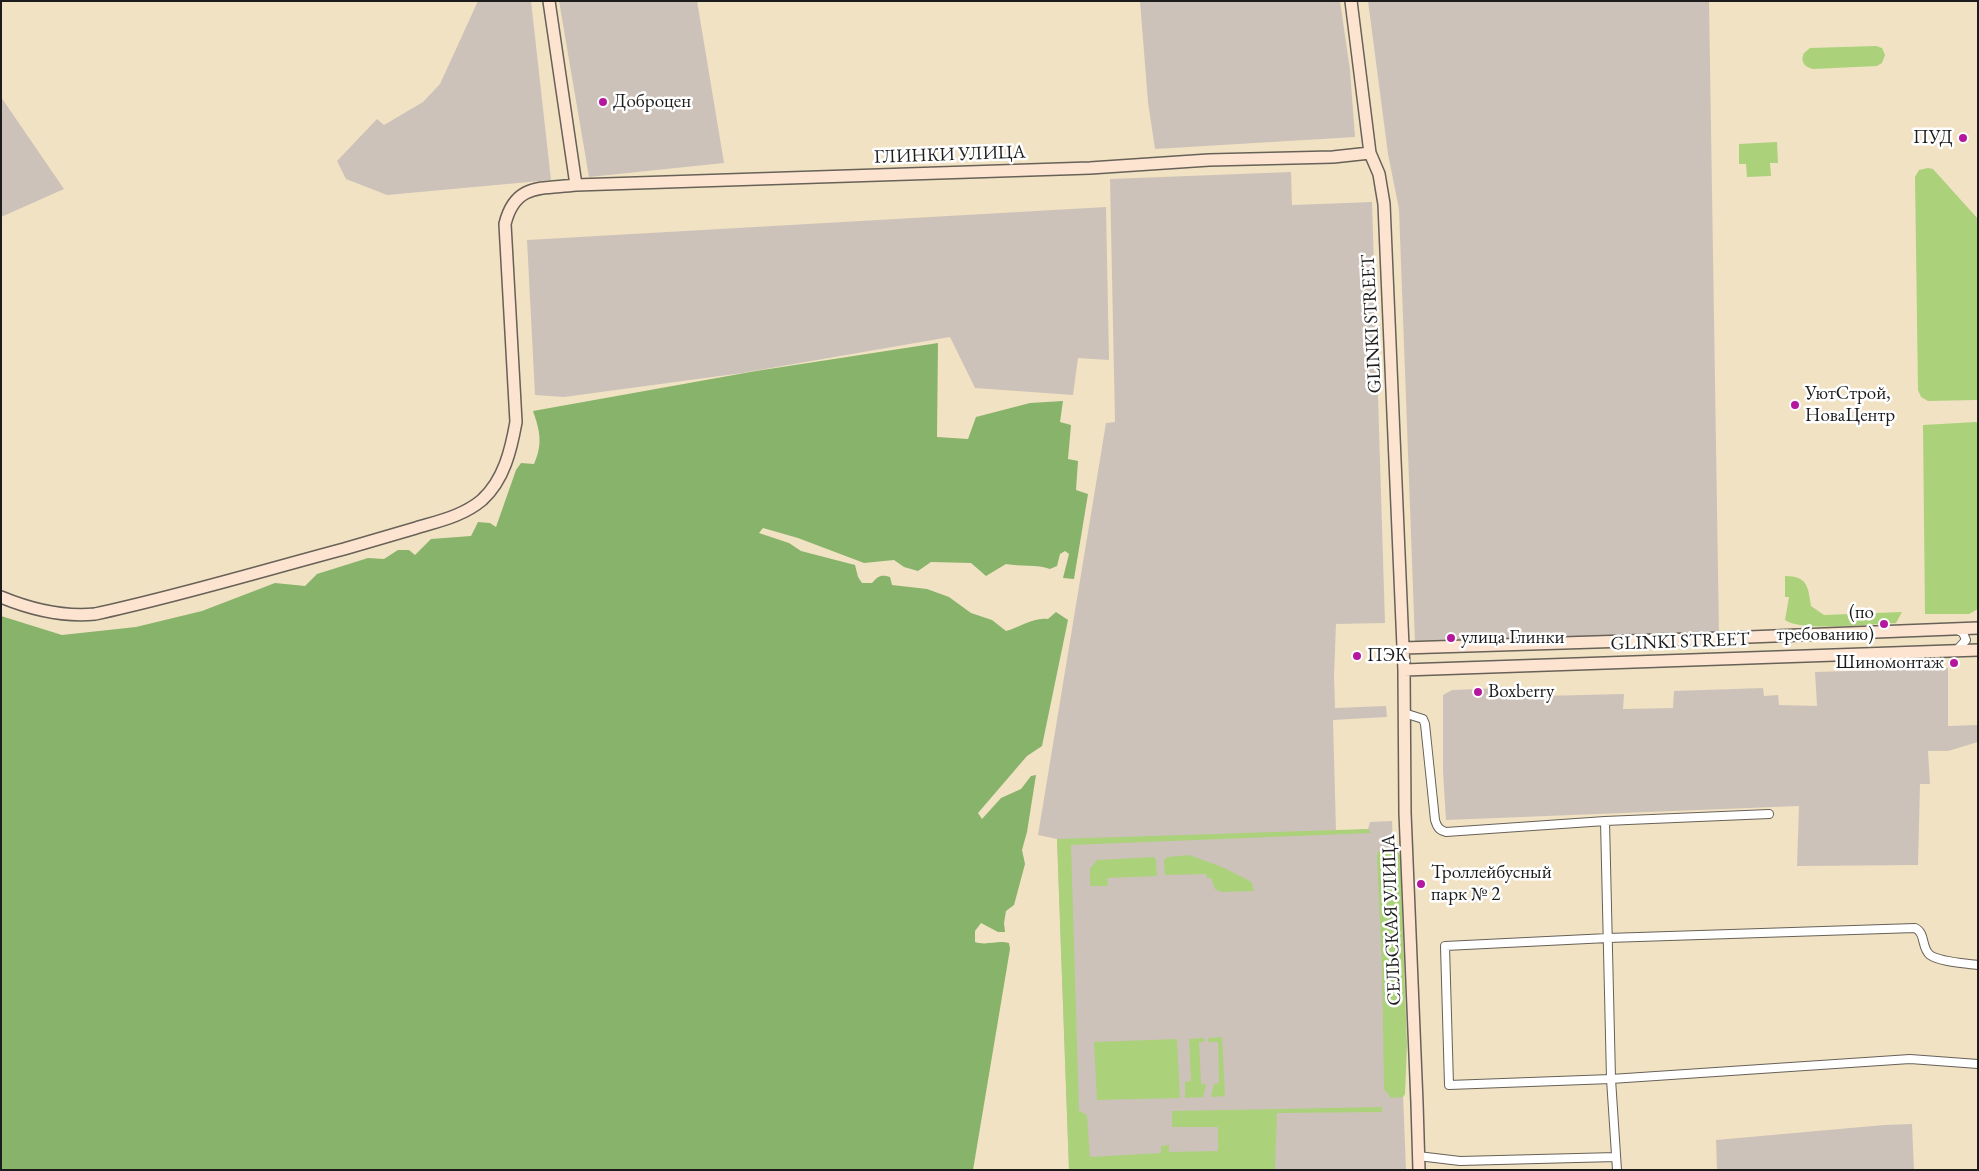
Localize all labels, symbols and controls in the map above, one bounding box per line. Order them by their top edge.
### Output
place label: Доброцен [613,91,691,113]
marker: Доброцен [597,96,609,108]
place label: ПУД [1913,127,1953,149]
marker: ПУД [1957,132,1969,144]
street label: ГЛИНКИ УЛИЦА [874,141,1026,169]
street label: GLINKI STREET [1357,254,1387,394]
place label: УютСтрой, НоваЦентр [1805,383,1895,427]
marker: УютСтрой, НоваЦентр [1789,399,1801,411]
place label: (по требованию) [1776,602,1874,646]
marker: (по требованию) [1878,618,1890,630]
place label: улица Глинки [1461,627,1565,649]
street label: GLINKI STREET [1610,628,1750,656]
marker: улица Глинки [1445,632,1457,644]
place label: ПЭК [1367,645,1408,667]
marker: ПЭК [1351,650,1363,662]
place label: Шиномонтаж [1836,652,1944,674]
marker: Шиномонтаж [1948,657,1960,669]
place label: Boxberry [1488,681,1554,703]
marker: Boxberry [1472,686,1484,698]
street label: СЕЛЬСКАЯ УЛИЦА [1378,834,1406,1006]
place label: Троллейбусный парк № 2 [1431,862,1552,906]
marker: Троллейбусный парк № 2 [1415,878,1427,890]

